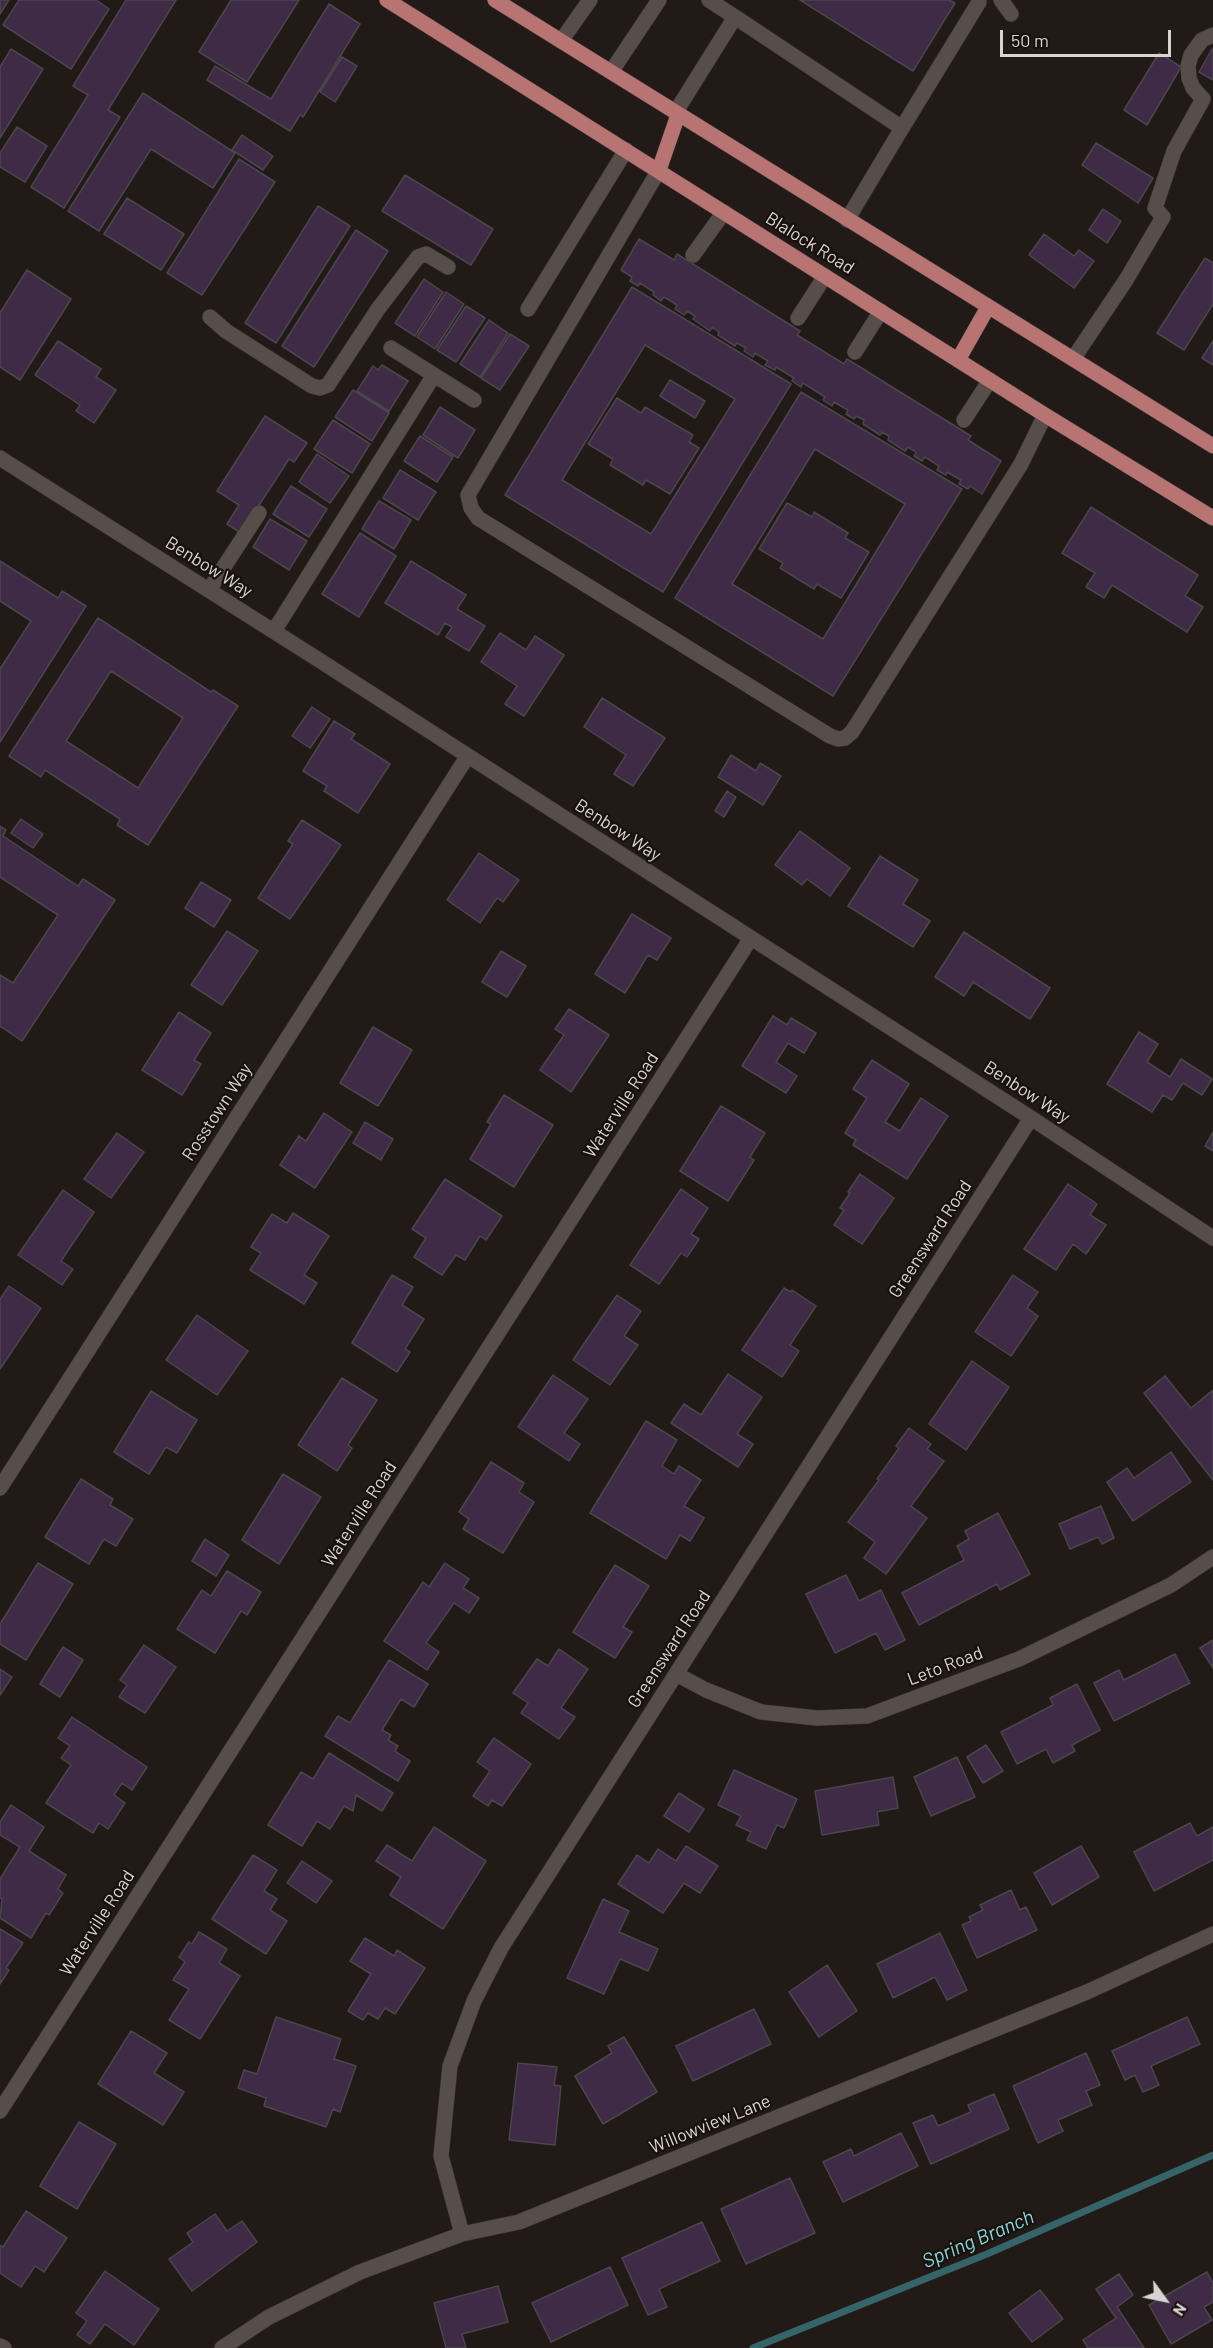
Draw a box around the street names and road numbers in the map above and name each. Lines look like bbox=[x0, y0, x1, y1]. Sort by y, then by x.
street label: Blalock Road bbox=[762, 207, 858, 279]
street label: Benbow Way bbox=[161, 532, 257, 602]
street label: Benbow Way bbox=[571, 794, 665, 866]
street label: Waterville Road bbox=[579, 1048, 663, 1162]
street label: Benbow Way bbox=[980, 1056, 1074, 1128]
street label: Rosstown Way bbox=[177, 1059, 257, 1165]
street label: Greensward Road bbox=[884, 1176, 976, 1302]
street label: Waterville Road bbox=[317, 1457, 401, 1571]
street label: Greensward Road bbox=[623, 1586, 715, 1712]
street label: Leto Road bbox=[904, 1642, 986, 1690]
street label: Waterville Road bbox=[55, 1866, 139, 1980]
street label: Willowview Lane bbox=[646, 2090, 774, 2158]

